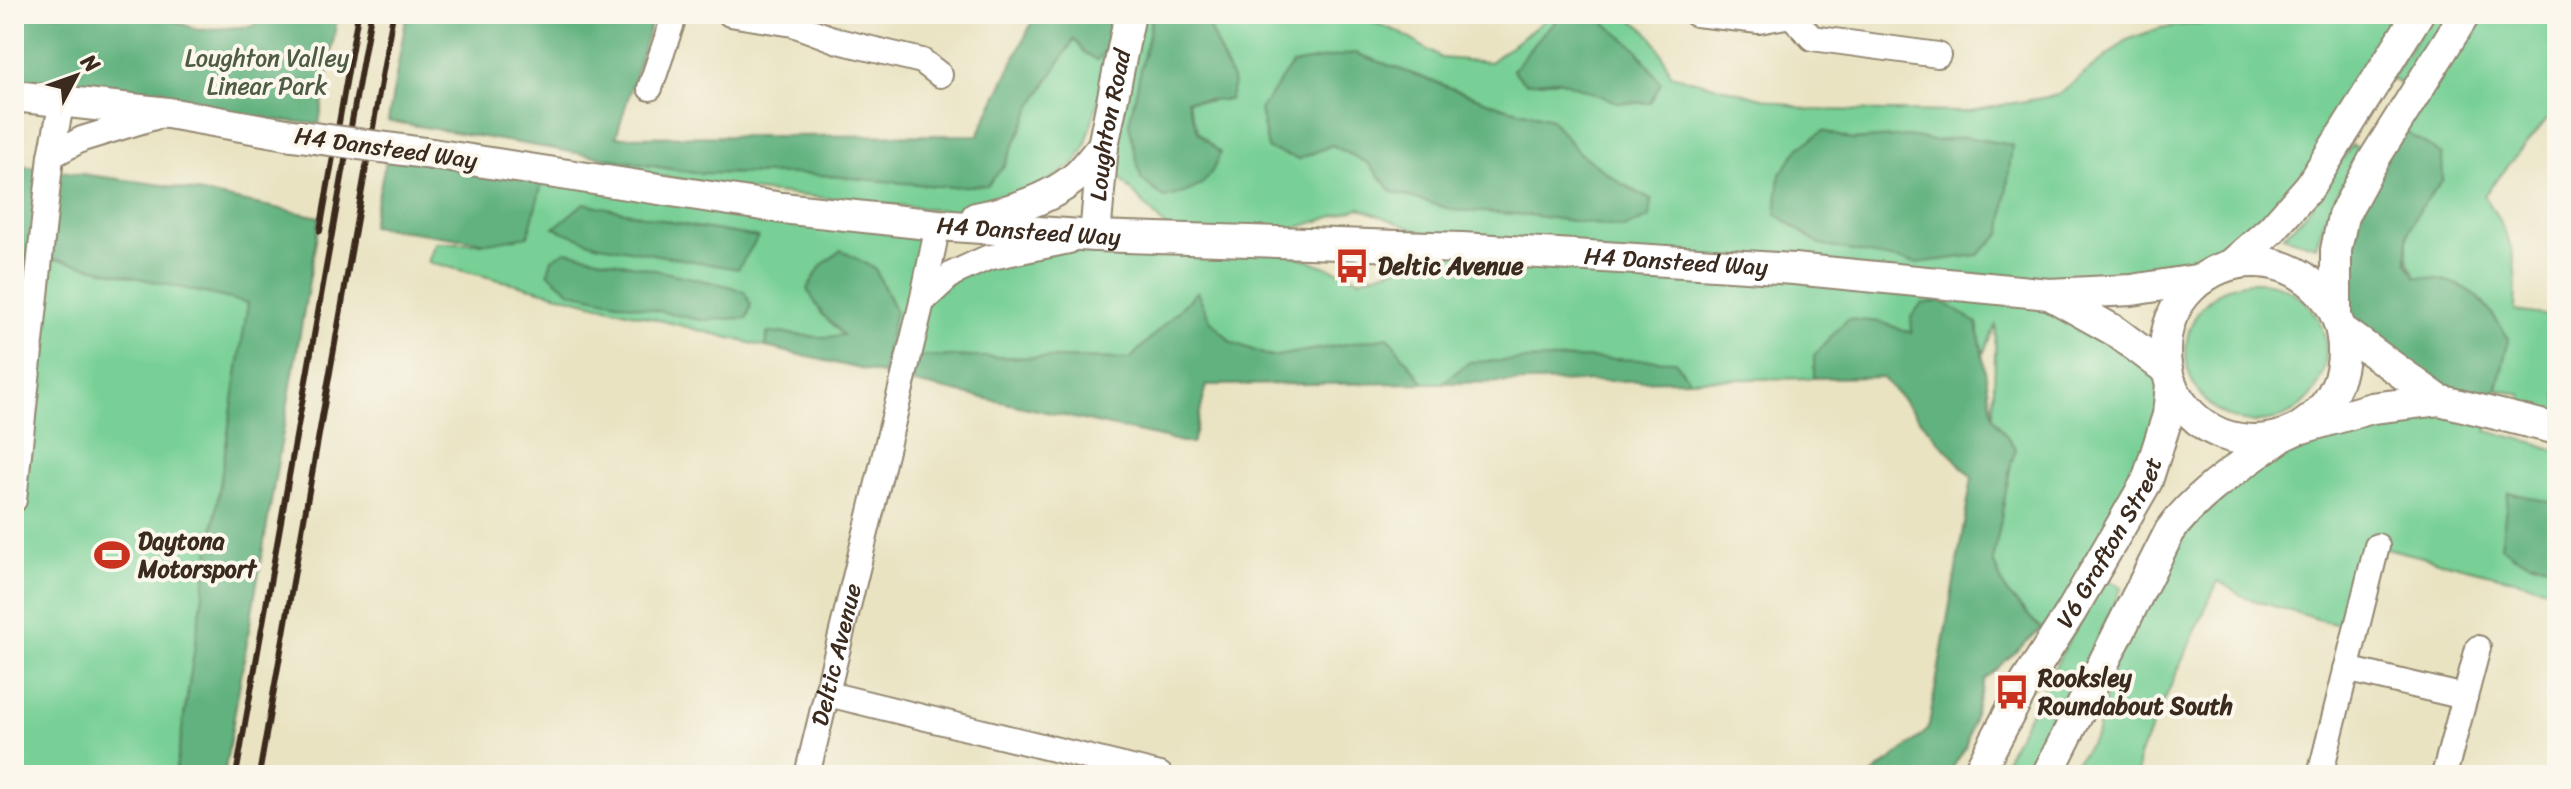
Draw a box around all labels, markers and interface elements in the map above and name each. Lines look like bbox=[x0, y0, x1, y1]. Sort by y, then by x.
north arrow bbox=[36, 36, 116, 116]
park label: Loughton Valley Linear Park bbox=[185, 37, 350, 107]
text: N bbox=[70, 44, 111, 82]
street label: Loughton Road bbox=[1077, 44, 1144, 203]
street label: H4 Dansteed Way bbox=[292, 114, 481, 182]
street label: H4 Dansteed Way bbox=[935, 204, 1122, 258]
street label: H4 Dansteed Way bbox=[1583, 235, 1770, 288]
place label: Deltic Avenue bbox=[1378, 245, 1524, 287]
bus stop icon: Deltic Avenue bbox=[1333, 247, 1371, 285]
street label: V6 Grafton Street bbox=[2045, 452, 2174, 637]
place label: Daytona Motorsport bbox=[137, 520, 258, 590]
sports icon: Daytona Motorsport bbox=[93, 536, 131, 574]
street label: Deltic Avenue bbox=[799, 579, 874, 730]
place label: Rooksley Roundabout South bbox=[2037, 657, 2233, 727]
bus stop icon: Rooksley Roundabout South bbox=[1993, 673, 2031, 711]

